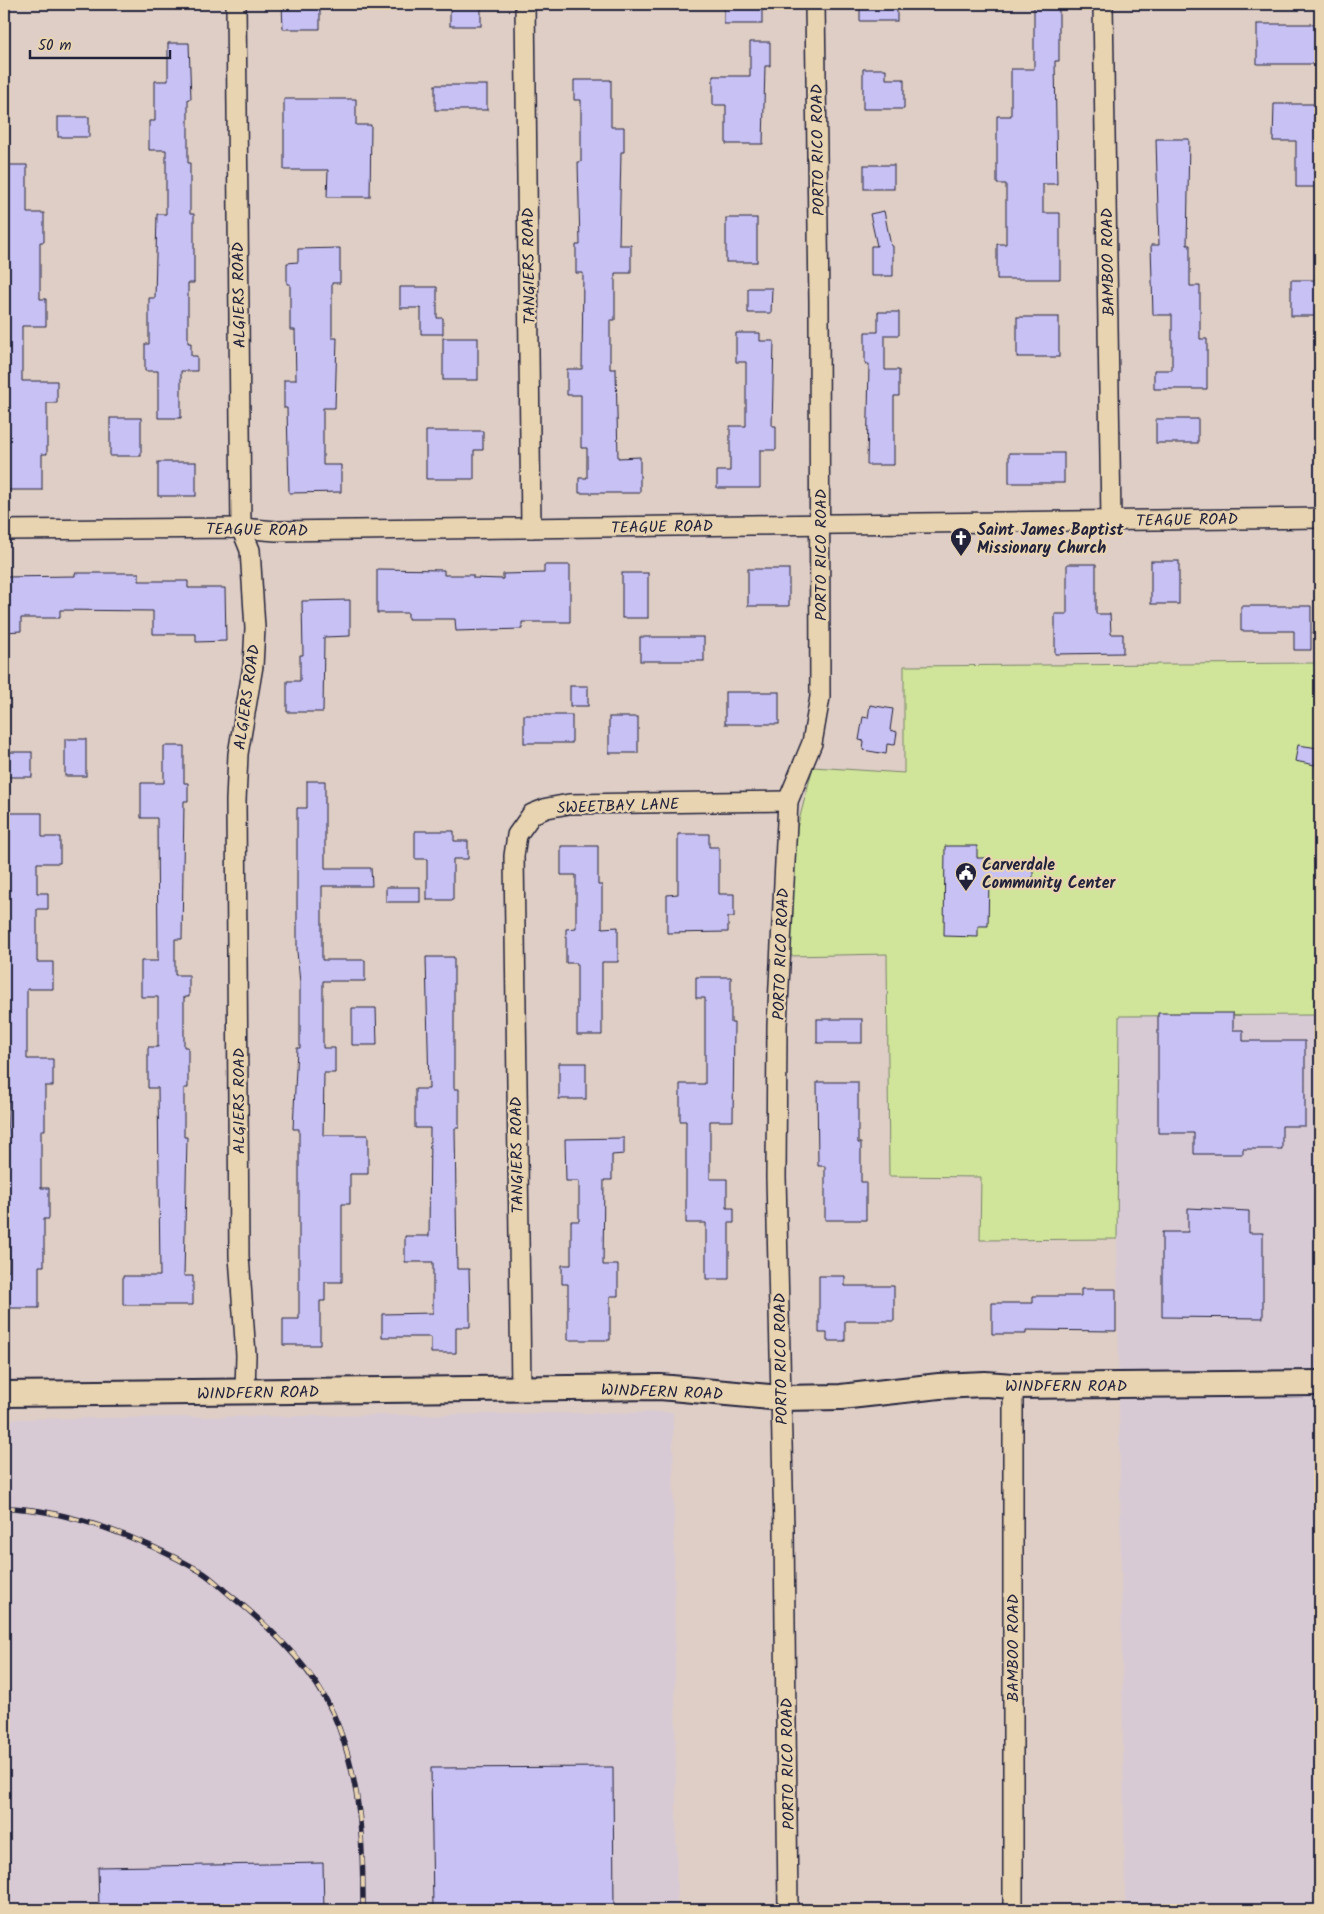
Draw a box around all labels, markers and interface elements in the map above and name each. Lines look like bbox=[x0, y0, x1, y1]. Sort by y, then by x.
scale bar bbox=[30, 28, 170, 60]
text: 50 m bbox=[38, 34, 72, 58]
street label: PORTO RICO ROAD bbox=[805, 84, 832, 216]
street label: TANGIERS ROAD bbox=[516, 207, 543, 325]
street label: BAMBOO ROAD bbox=[1095, 208, 1122, 316]
street label: ALGIERS ROAD bbox=[226, 242, 253, 348]
street label: PORTO RICO ROAD bbox=[809, 489, 834, 621]
street label: TEAGUE ROAD bbox=[1136, 507, 1238, 534]
street label: TEAGUE ROAD bbox=[611, 514, 713, 541]
street label: TEAGUE ROAD bbox=[206, 517, 308, 544]
place label: Saint James Baptist Missionary Church bbox=[977, 518, 1124, 561]
church icon: Saint James Baptist Missionary Church bbox=[949, 526, 973, 557]
street label: ALGIERS ROAD bbox=[228, 643, 267, 751]
street label: SWEETBAY LANE bbox=[556, 792, 680, 821]
place label: Carverdale Community Center bbox=[982, 853, 1116, 896]
public building icon: Carverdale Community Center bbox=[954, 861, 978, 892]
street label: PORTO RICO ROAD bbox=[767, 888, 796, 1020]
street label: ALGIERS ROAD bbox=[227, 1048, 252, 1154]
street label: TANGIERS ROAD bbox=[504, 1096, 531, 1214]
street label: PORTO RICO ROAD bbox=[768, 1293, 795, 1425]
street label: WINDFERN ROAD bbox=[1005, 1374, 1127, 1399]
street label: WINDFERN ROAD bbox=[600, 1378, 723, 1407]
street label: WINDFERN ROAD bbox=[197, 1380, 319, 1407]
street label: BAMBOO ROAD bbox=[1001, 1594, 1026, 1702]
street label: PORTO RICO ROAD bbox=[775, 1698, 802, 1830]

